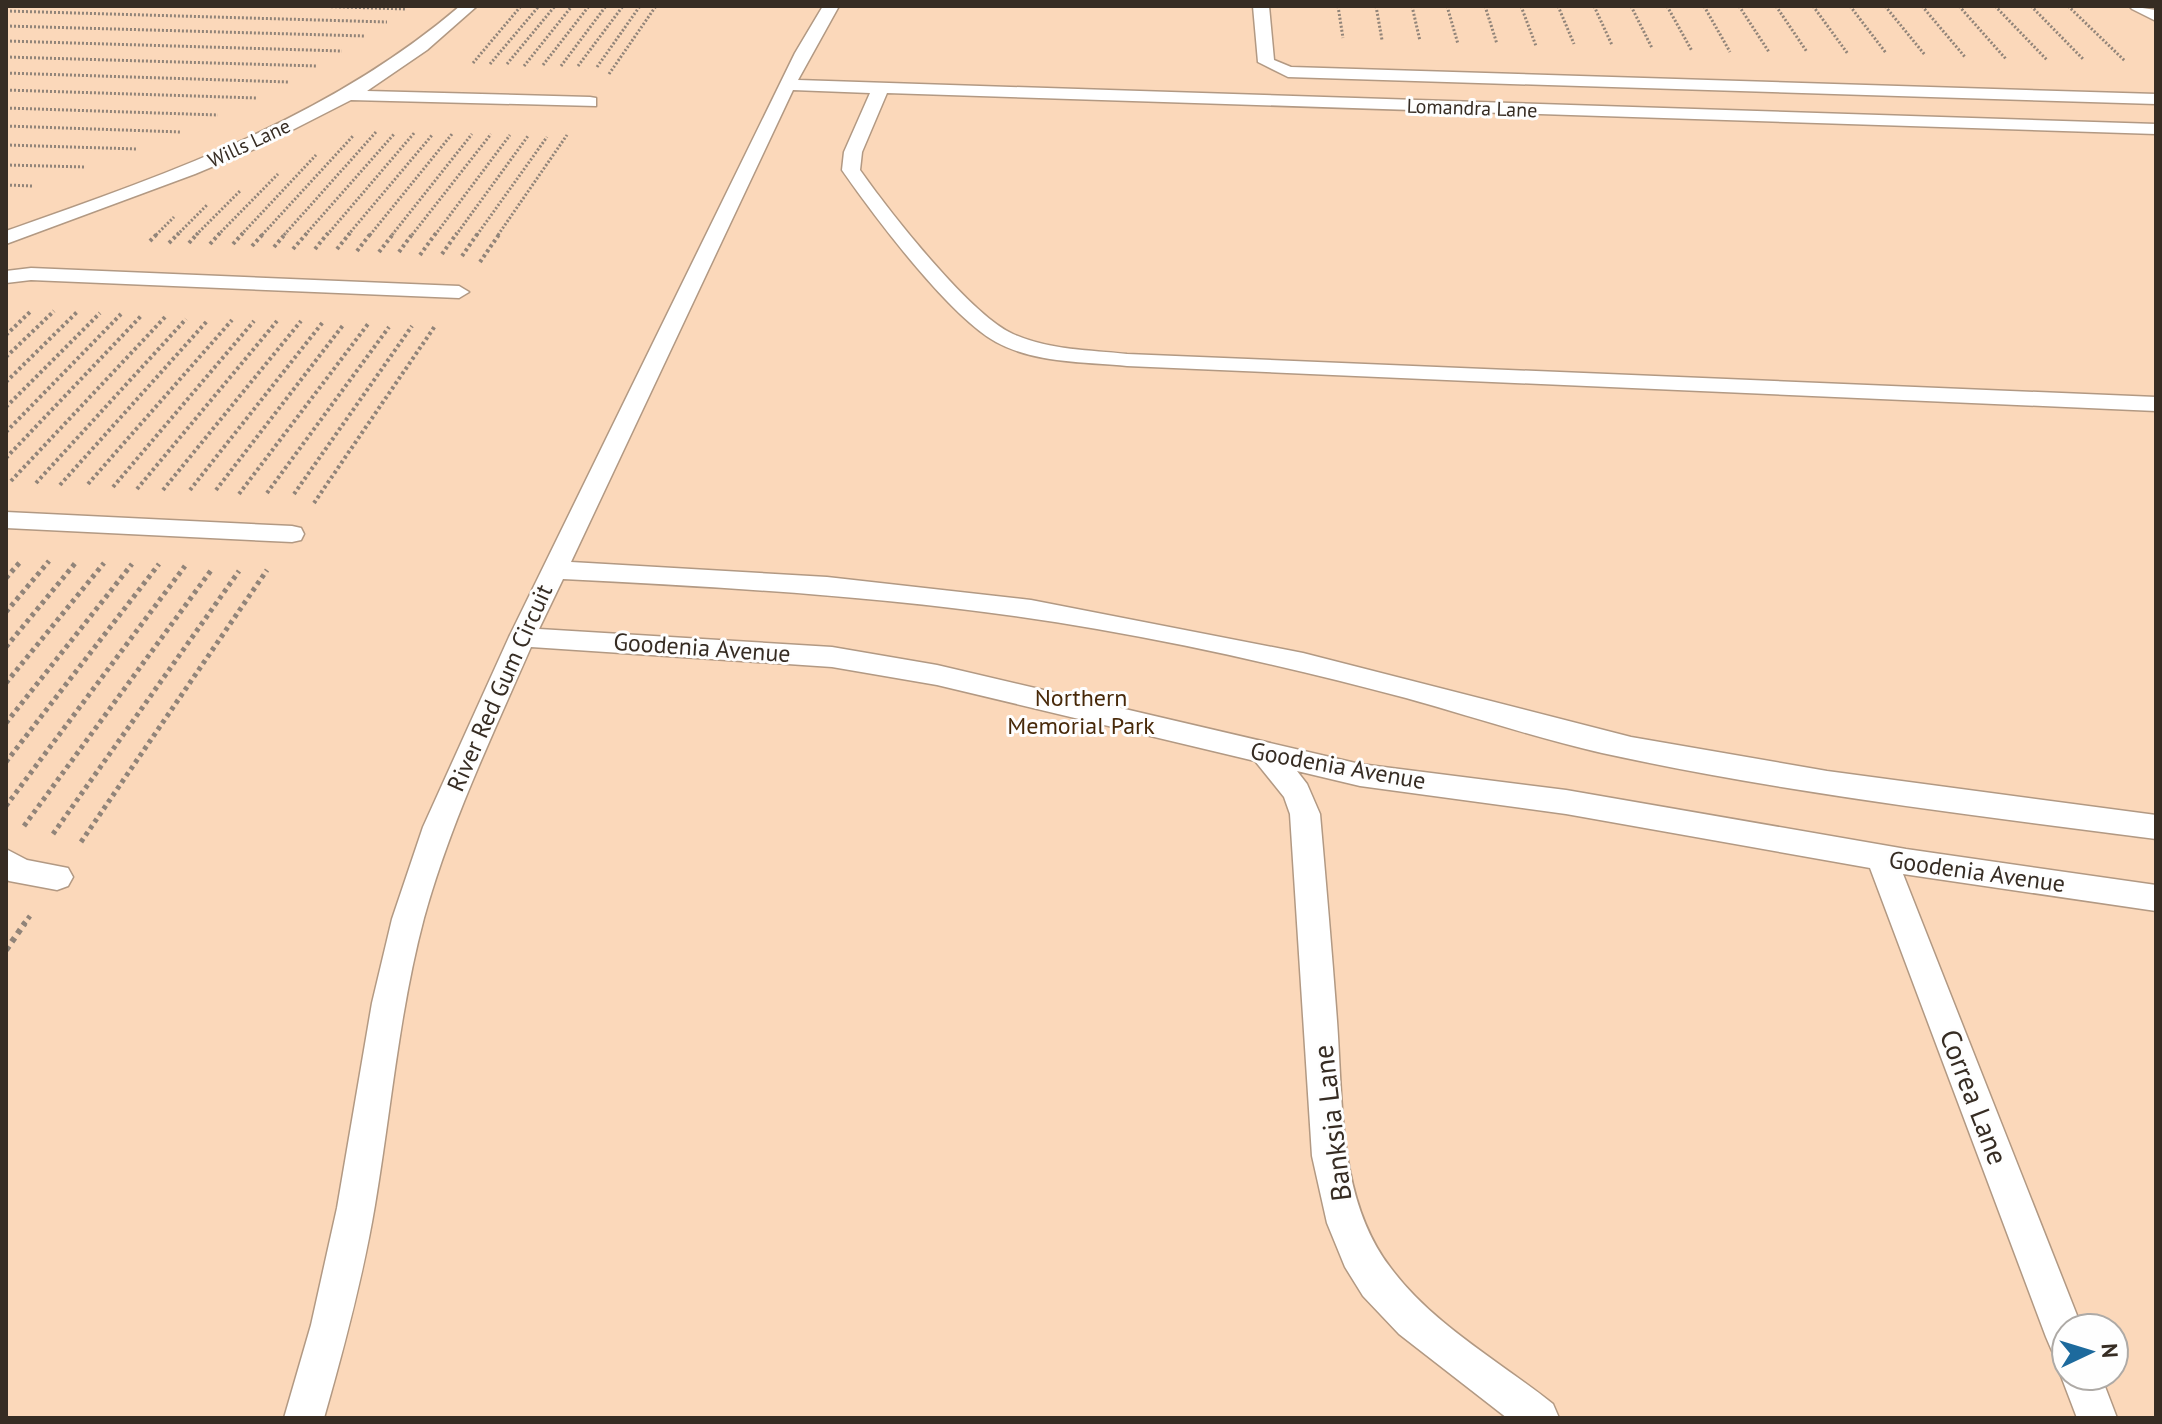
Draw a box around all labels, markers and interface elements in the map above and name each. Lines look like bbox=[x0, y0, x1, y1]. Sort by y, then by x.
street label: Lomandra Lane bbox=[1406, 93, 1538, 123]
street label: Wills Lane bbox=[203, 113, 295, 173]
street label: River Red Gum Circuit bbox=[440, 579, 559, 796]
street label: Goodenia Avenue bbox=[612, 626, 792, 669]
park label: Northern Memorial Park bbox=[1007, 682, 1155, 741]
street label: Goodenia Avenue bbox=[1248, 735, 1428, 796]
street label: Goodenia Avenue bbox=[1887, 844, 2067, 899]
street label: Correa Lane bbox=[1932, 1024, 2017, 1170]
street label: Banksia Lane bbox=[1304, 1043, 1359, 1203]
north arrow bbox=[2050, 1312, 2130, 1392]
text: N bbox=[2095, 1342, 2124, 1359]

